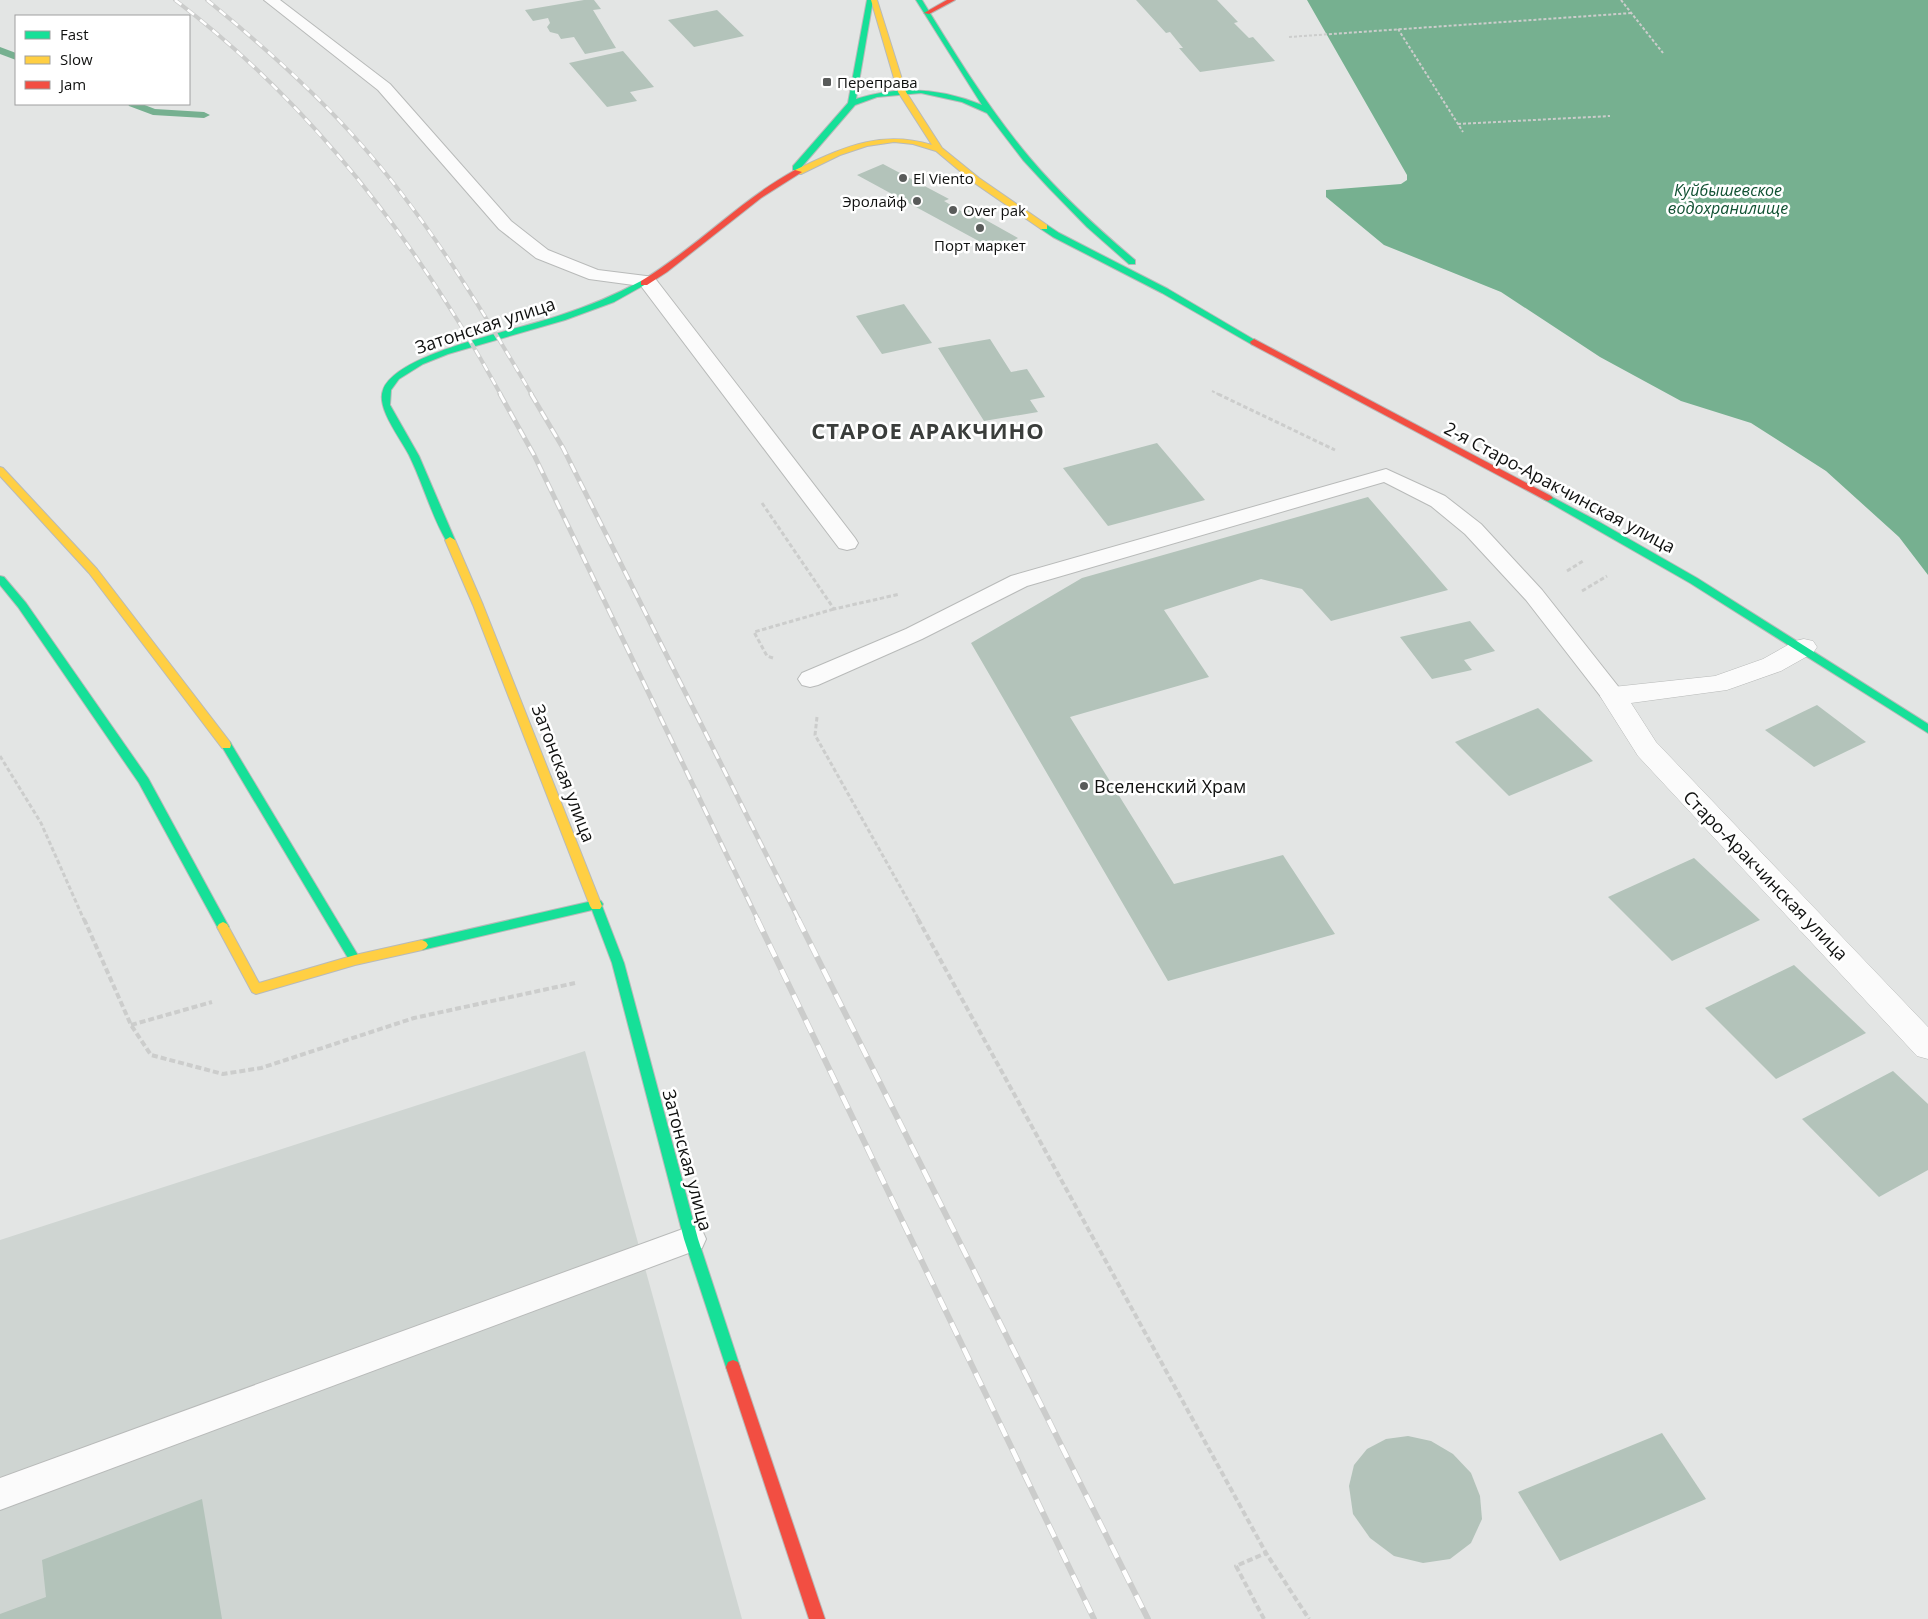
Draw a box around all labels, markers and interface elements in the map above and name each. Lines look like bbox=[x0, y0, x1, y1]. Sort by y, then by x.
legend bbox=[15, 15, 190, 105]
text: Fast bbox=[60, 24, 89, 44]
text: Slow bbox=[60, 49, 93, 69]
place label: Переправа bbox=[837, 72, 918, 92]
text: Jam bbox=[58, 74, 86, 94]
marker: Переправа bbox=[821, 76, 833, 88]
place label: El Viento bbox=[913, 168, 974, 188]
marker: El Viento bbox=[897, 172, 909, 184]
water label: Куйбышевское водохранилище bbox=[1668, 179, 1788, 219]
place label: Эролайф bbox=[842, 191, 907, 211]
marker: Эролайф bbox=[911, 195, 923, 207]
place label: Over pak bbox=[963, 200, 1026, 220]
marker: Over pak bbox=[947, 204, 959, 216]
marker: Порт маркет bbox=[974, 222, 986, 234]
place label: Порт маркет bbox=[934, 235, 1026, 255]
street label: Затонская улица bbox=[412, 291, 558, 359]
district label: СТАРОЕ АРАКЧИНО bbox=[811, 415, 1045, 445]
street label: 2-я Старо-Аракчинская улица bbox=[1440, 416, 1680, 558]
street label: Затонская улица bbox=[527, 701, 601, 845]
place label: Вселенский Храм bbox=[1094, 774, 1246, 798]
marker: Вселенский Храм bbox=[1078, 780, 1090, 792]
street label: Старо-Аракчинская улица bbox=[1678, 785, 1854, 965]
street label: Затонская улица bbox=[658, 1086, 718, 1234]

